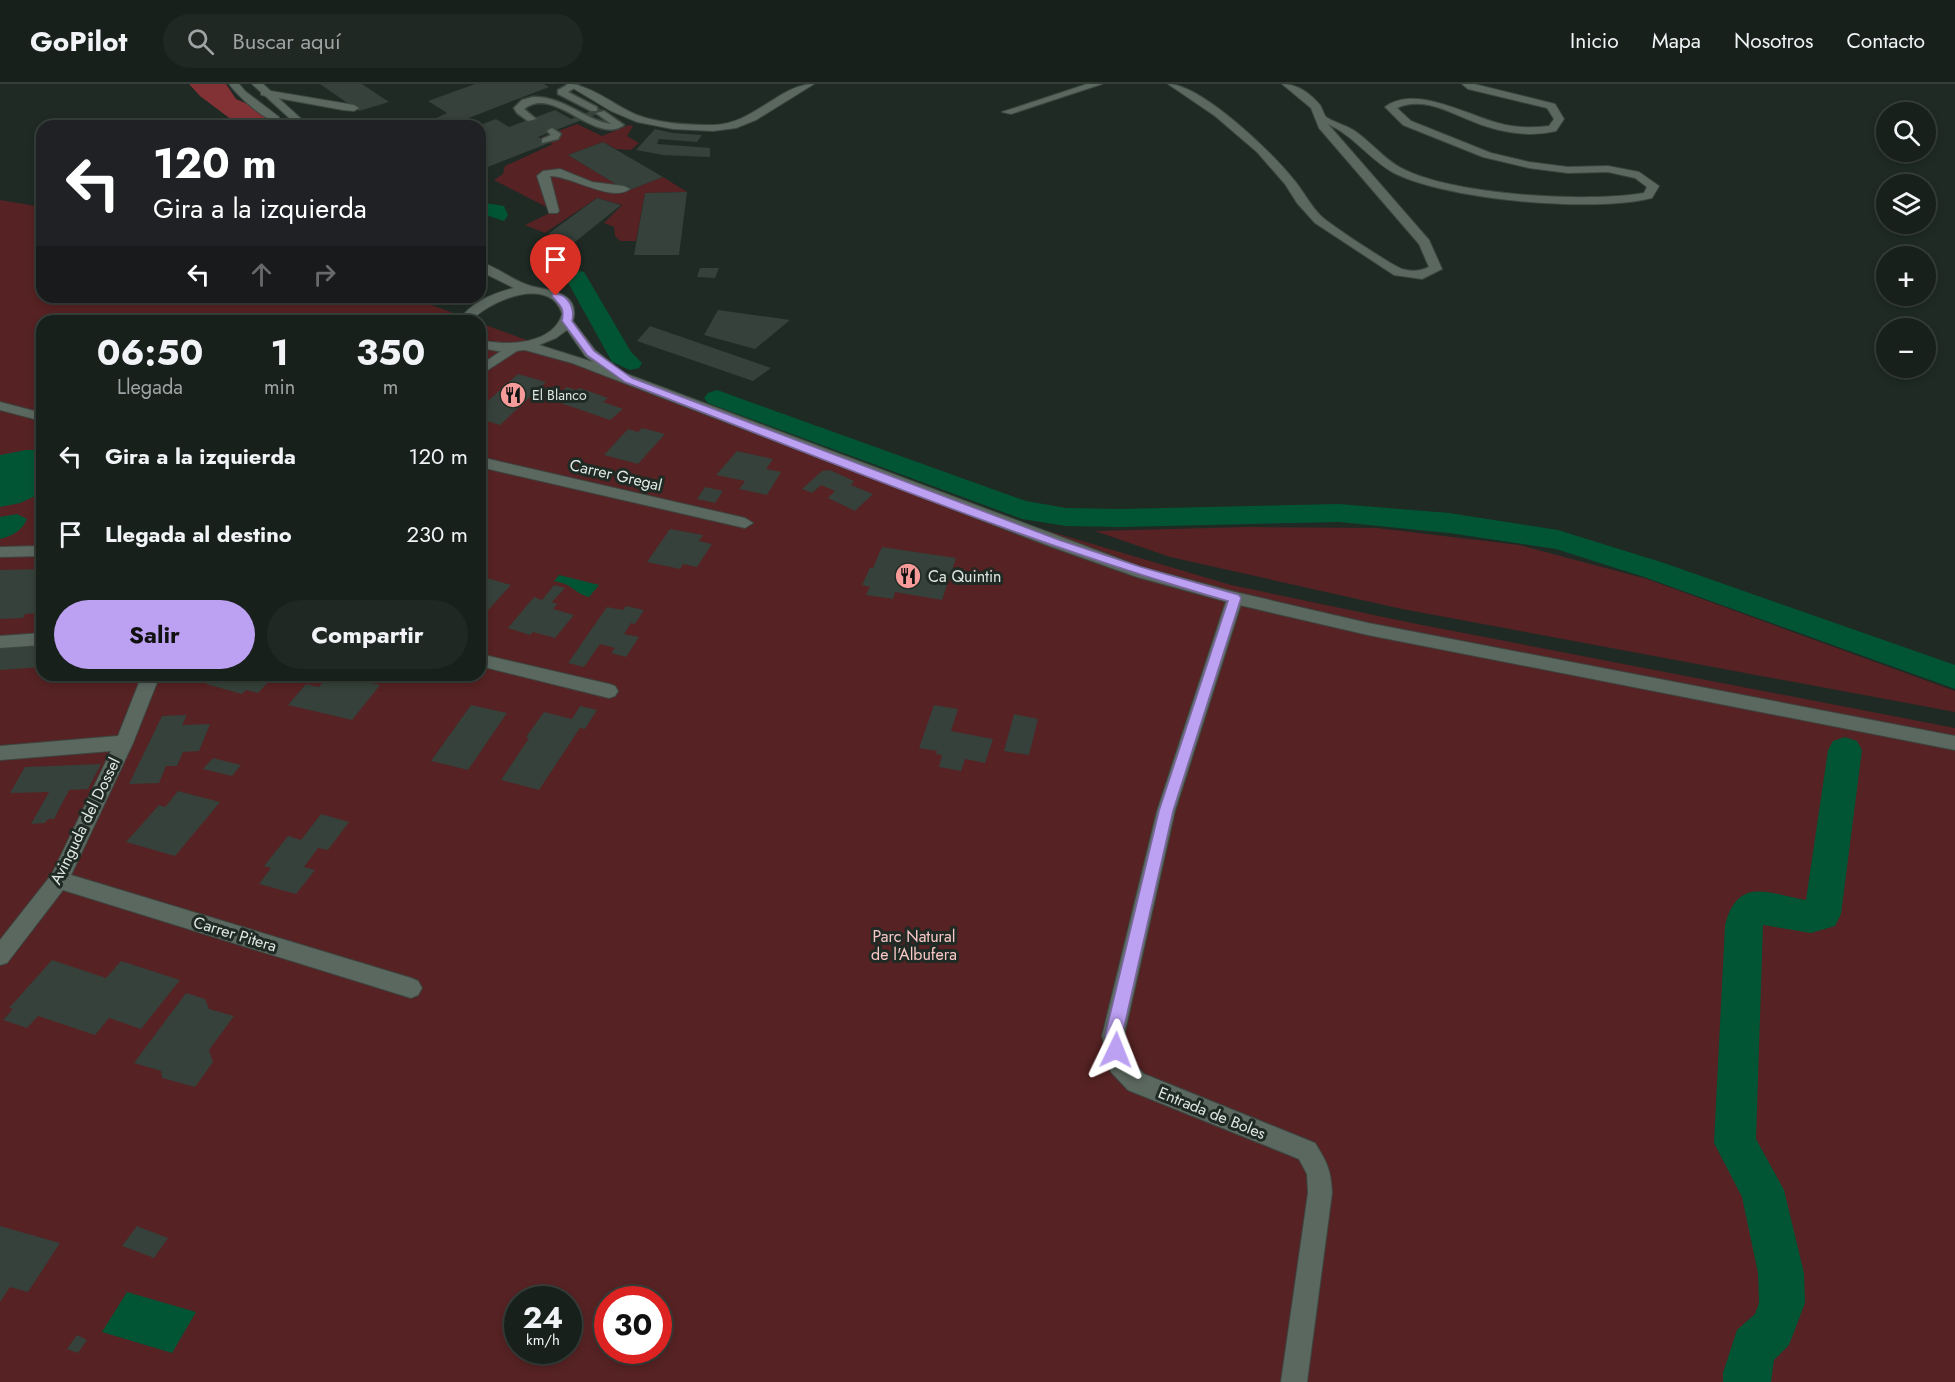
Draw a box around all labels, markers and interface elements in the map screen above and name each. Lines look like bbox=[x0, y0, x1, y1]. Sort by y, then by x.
search box bbox=[163, 14, 583, 68]
text: GoPilot bbox=[30, 21, 127, 62]
icon: search bbox=[184, 25, 217, 58]
text: Buscar aquí bbox=[232, 25, 341, 57]
text: Inicio bbox=[1570, 26, 1619, 56]
text: Mapa bbox=[1652, 26, 1701, 56]
text: Nosotros bbox=[1734, 26, 1813, 56]
text: Contacto bbox=[1846, 26, 1925, 56]
map controls bbox=[1876, 102, 1936, 378]
button: search bbox=[1876, 102, 1936, 162]
text: 120 m bbox=[153, 133, 277, 194]
icon: left bbox=[54, 144, 132, 222]
button: layers bbox=[1876, 174, 1936, 234]
text: Gira a la izquierda bbox=[153, 189, 367, 228]
pin bbox=[530, 234, 581, 296]
icon: arrive bbox=[539, 243, 572, 276]
button: + bbox=[1876, 246, 1936, 306]
icon: left bbox=[182, 258, 215, 291]
icon: ahead bbox=[245, 258, 278, 291]
icon: right bbox=[308, 258, 341, 291]
button: − bbox=[1876, 318, 1936, 378]
text: 06:50 bbox=[97, 326, 203, 378]
text: 1 bbox=[270, 326, 289, 378]
text: 350 bbox=[356, 326, 425, 378]
text: Llegada bbox=[117, 373, 183, 402]
text: min bbox=[264, 373, 295, 402]
text: m bbox=[383, 373, 398, 402]
restaurant icon: El Blanco bbox=[498, 380, 528, 410]
place label: El Blanco bbox=[532, 385, 587, 405]
icon: left bbox=[54, 440, 87, 473]
text: Gira a la izquierda bbox=[105, 440, 296, 472]
text: 120 m bbox=[409, 440, 468, 472]
street label: Carrer Gregal bbox=[567, 453, 665, 497]
icon: arrive bbox=[54, 518, 87, 551]
text: Llegada al destino bbox=[105, 518, 292, 550]
text: 230 m bbox=[407, 518, 468, 550]
restaurant icon: Ca Quintin bbox=[893, 561, 923, 591]
place label: Ca Quintin bbox=[928, 565, 1001, 588]
button: Salir bbox=[54, 600, 255, 669]
button: Compartir bbox=[267, 600, 468, 669]
street label: Avinguda del Dossel bbox=[44, 754, 126, 888]
street label: Carrer Pitera bbox=[190, 910, 280, 958]
park label: Parc Natural de l'Albufera bbox=[871, 925, 957, 966]
position arrow bbox=[1084, 1018, 1148, 1082]
street label: Entrada de Boles bbox=[1155, 1081, 1269, 1145]
speed limit sign: 30 bbox=[594, 1286, 672, 1364]
text: 24 bbox=[523, 1296, 563, 1339]
text: km/h bbox=[526, 1329, 560, 1351]

